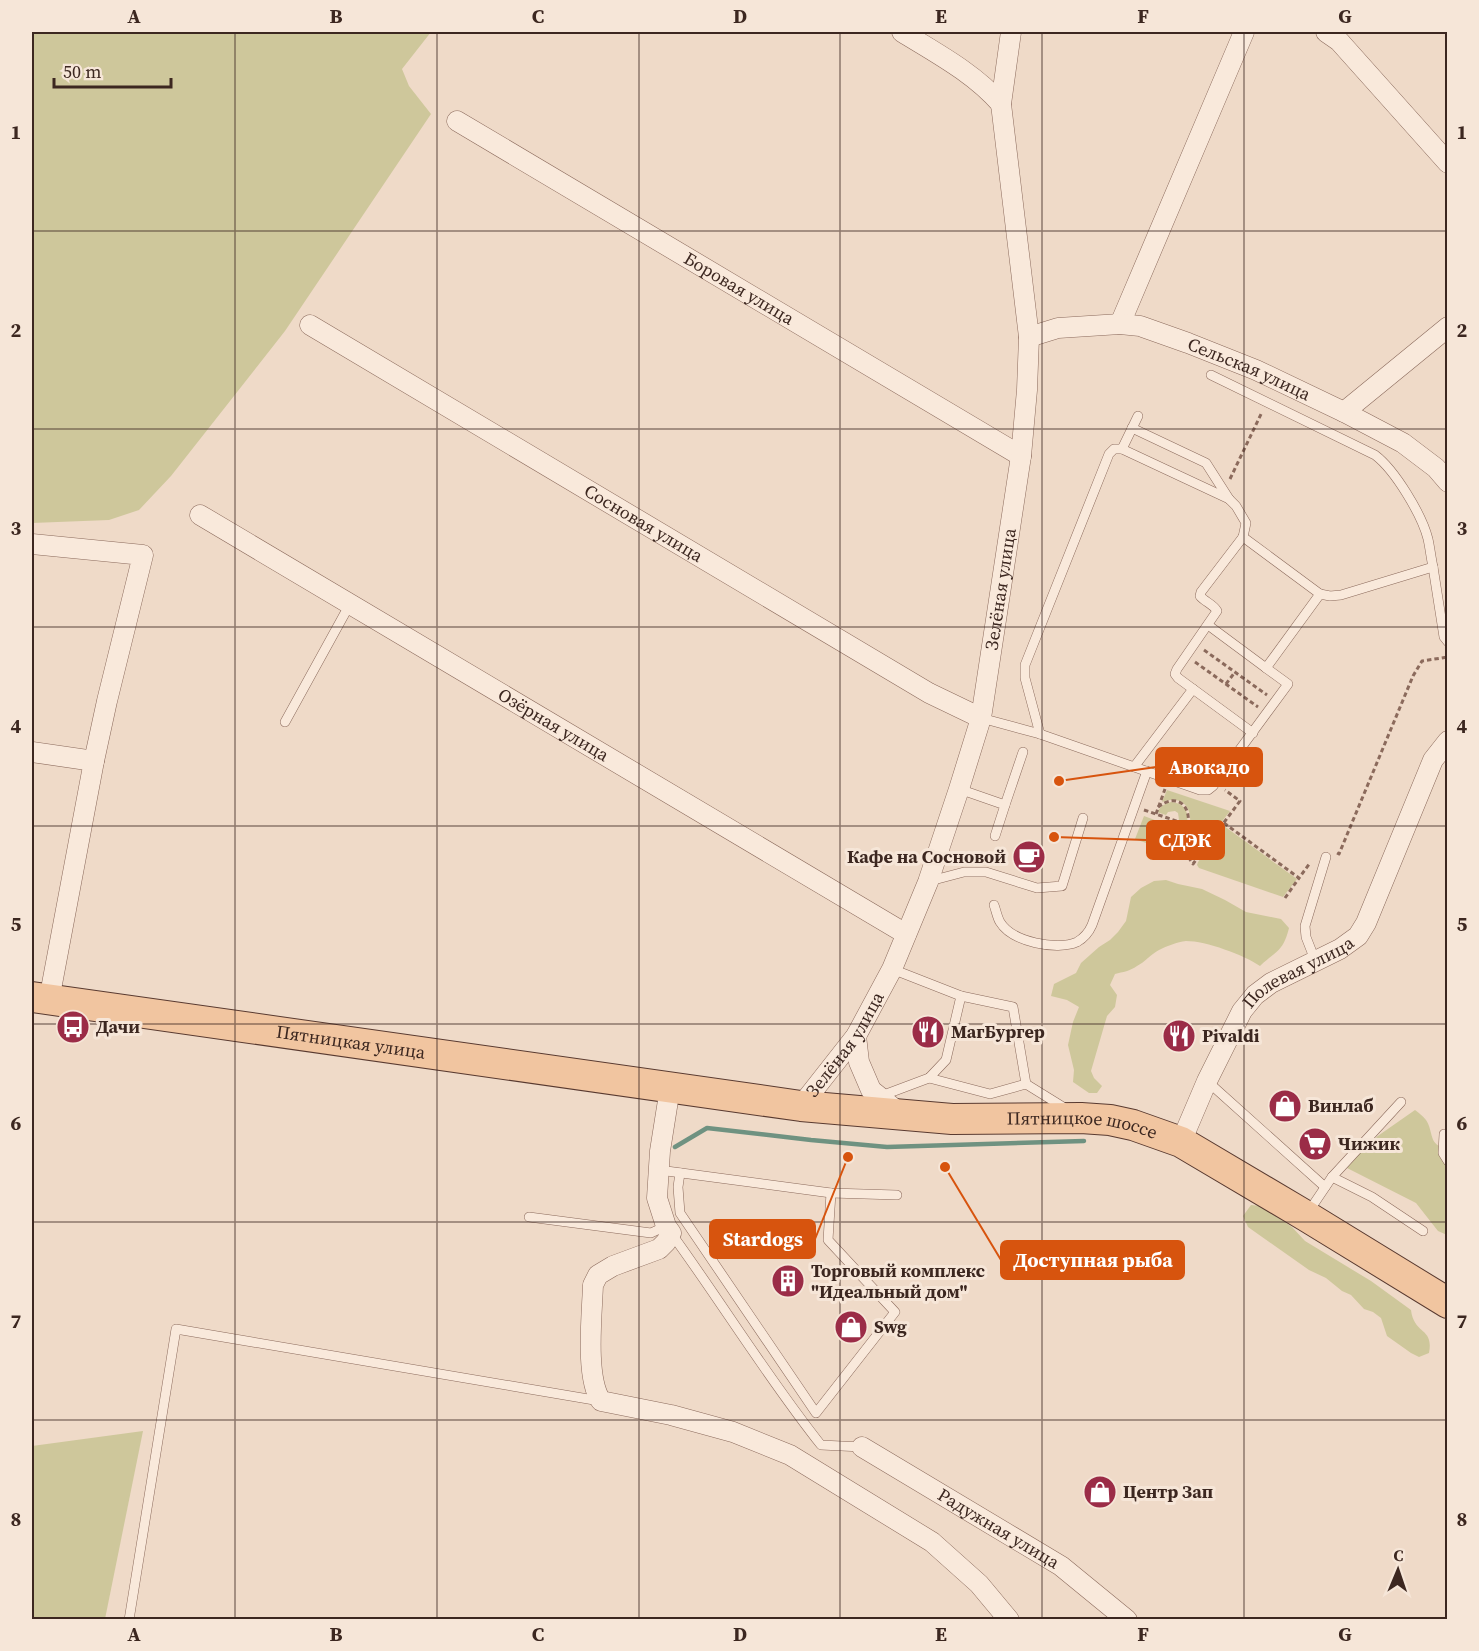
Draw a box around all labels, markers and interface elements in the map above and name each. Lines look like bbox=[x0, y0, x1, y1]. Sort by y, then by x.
text: A bbox=[127, 2, 141, 30]
text: B bbox=[329, 2, 343, 30]
text: C bbox=[532, 2, 544, 30]
text: D bbox=[733, 2, 747, 30]
text: E bbox=[935, 2, 947, 30]
text: F bbox=[1137, 2, 1149, 30]
text: G bbox=[1338, 2, 1352, 30]
scale bar bbox=[54, 51, 171, 89]
text: 50 m bbox=[63, 59, 101, 84]
text: 1 bbox=[11, 118, 21, 146]
text: 1 bbox=[1457, 118, 1467, 146]
street label: Боровая улица bbox=[679, 246, 800, 331]
text: 2 bbox=[11, 316, 22, 344]
text: 2 bbox=[1457, 316, 1468, 344]
street label: Сельская улица bbox=[1184, 331, 1316, 407]
street label: Сосновая улица bbox=[580, 478, 709, 568]
text: 3 bbox=[11, 514, 22, 542]
text: 3 bbox=[1457, 514, 1468, 542]
street label: Зелёная улица bbox=[979, 525, 1022, 652]
street label: Озёрная улица bbox=[493, 682, 615, 767]
text: 4 bbox=[11, 712, 22, 740]
text: 4 bbox=[1457, 712, 1468, 740]
callout: Авокадо bbox=[1156, 748, 1262, 786]
text: Авокадо bbox=[1168, 753, 1250, 781]
callout: СДЭК bbox=[1147, 821, 1224, 859]
text: СДЭК bbox=[1159, 826, 1211, 854]
cafe icon: Кафе на Сосновой bbox=[1011, 839, 1047, 875]
place label: Кафе на Сосновой bbox=[847, 844, 1006, 869]
text: 5 bbox=[11, 910, 22, 938]
text: 5 bbox=[1457, 910, 1468, 938]
street label: Полевая улица bbox=[1236, 929, 1360, 1013]
street label: Зелёная улица bbox=[800, 986, 890, 1102]
bus stop icon: Дачи bbox=[55, 1009, 91, 1045]
place label: Дачи bbox=[96, 1014, 140, 1039]
restaurant icon: МагБургер bbox=[910, 1014, 946, 1050]
restaurant icon: Pivaldi bbox=[1161, 1018, 1197, 1054]
street label: Пятницкая улица bbox=[275, 1019, 428, 1065]
place label: МагБургер bbox=[951, 1019, 1045, 1044]
place label: Pivaldi bbox=[1202, 1023, 1260, 1048]
shop icon: Винлаб bbox=[1267, 1088, 1303, 1124]
place label: Винлаб bbox=[1308, 1093, 1374, 1118]
street label: Пятницкое шоссе bbox=[1007, 1105, 1161, 1145]
text: 6 bbox=[11, 1109, 22, 1137]
text: 6 bbox=[1457, 1109, 1468, 1137]
supermarket icon: Чижик bbox=[1297, 1126, 1333, 1162]
place label: Чижик bbox=[1338, 1131, 1400, 1156]
callout: Stardogs bbox=[710, 1220, 815, 1258]
text: Stardogs bbox=[723, 1225, 803, 1253]
callout: Доступная рыба bbox=[1001, 1241, 1184, 1279]
text: Доступная рыба bbox=[1013, 1246, 1173, 1274]
place label: Торговый комплекс "Идеальный дом" bbox=[811, 1258, 985, 1304]
building icon: Торговый комплекс "Идеальный дом" bbox=[770, 1263, 806, 1299]
text: 7 bbox=[11, 1307, 22, 1335]
text: 7 bbox=[1457, 1307, 1468, 1335]
shop icon: Swg bbox=[833, 1309, 869, 1345]
place label: Swg bbox=[874, 1314, 907, 1339]
shop icon: Центр Зап bbox=[1082, 1474, 1118, 1510]
place label: Центр Зап bbox=[1123, 1479, 1213, 1504]
street label: Радужная улица bbox=[933, 1482, 1065, 1575]
text: 8 bbox=[11, 1505, 21, 1533]
text: 8 bbox=[1457, 1505, 1467, 1533]
north arrow bbox=[1368, 1540, 1428, 1600]
text: С bbox=[1393, 1544, 1404, 1566]
text: A bbox=[127, 1620, 141, 1648]
text: B bbox=[329, 1620, 343, 1648]
text: C bbox=[532, 1620, 544, 1648]
text: D bbox=[733, 1620, 747, 1648]
text: E bbox=[935, 1620, 947, 1648]
text: F bbox=[1137, 1620, 1149, 1648]
text: G bbox=[1338, 1620, 1352, 1648]

